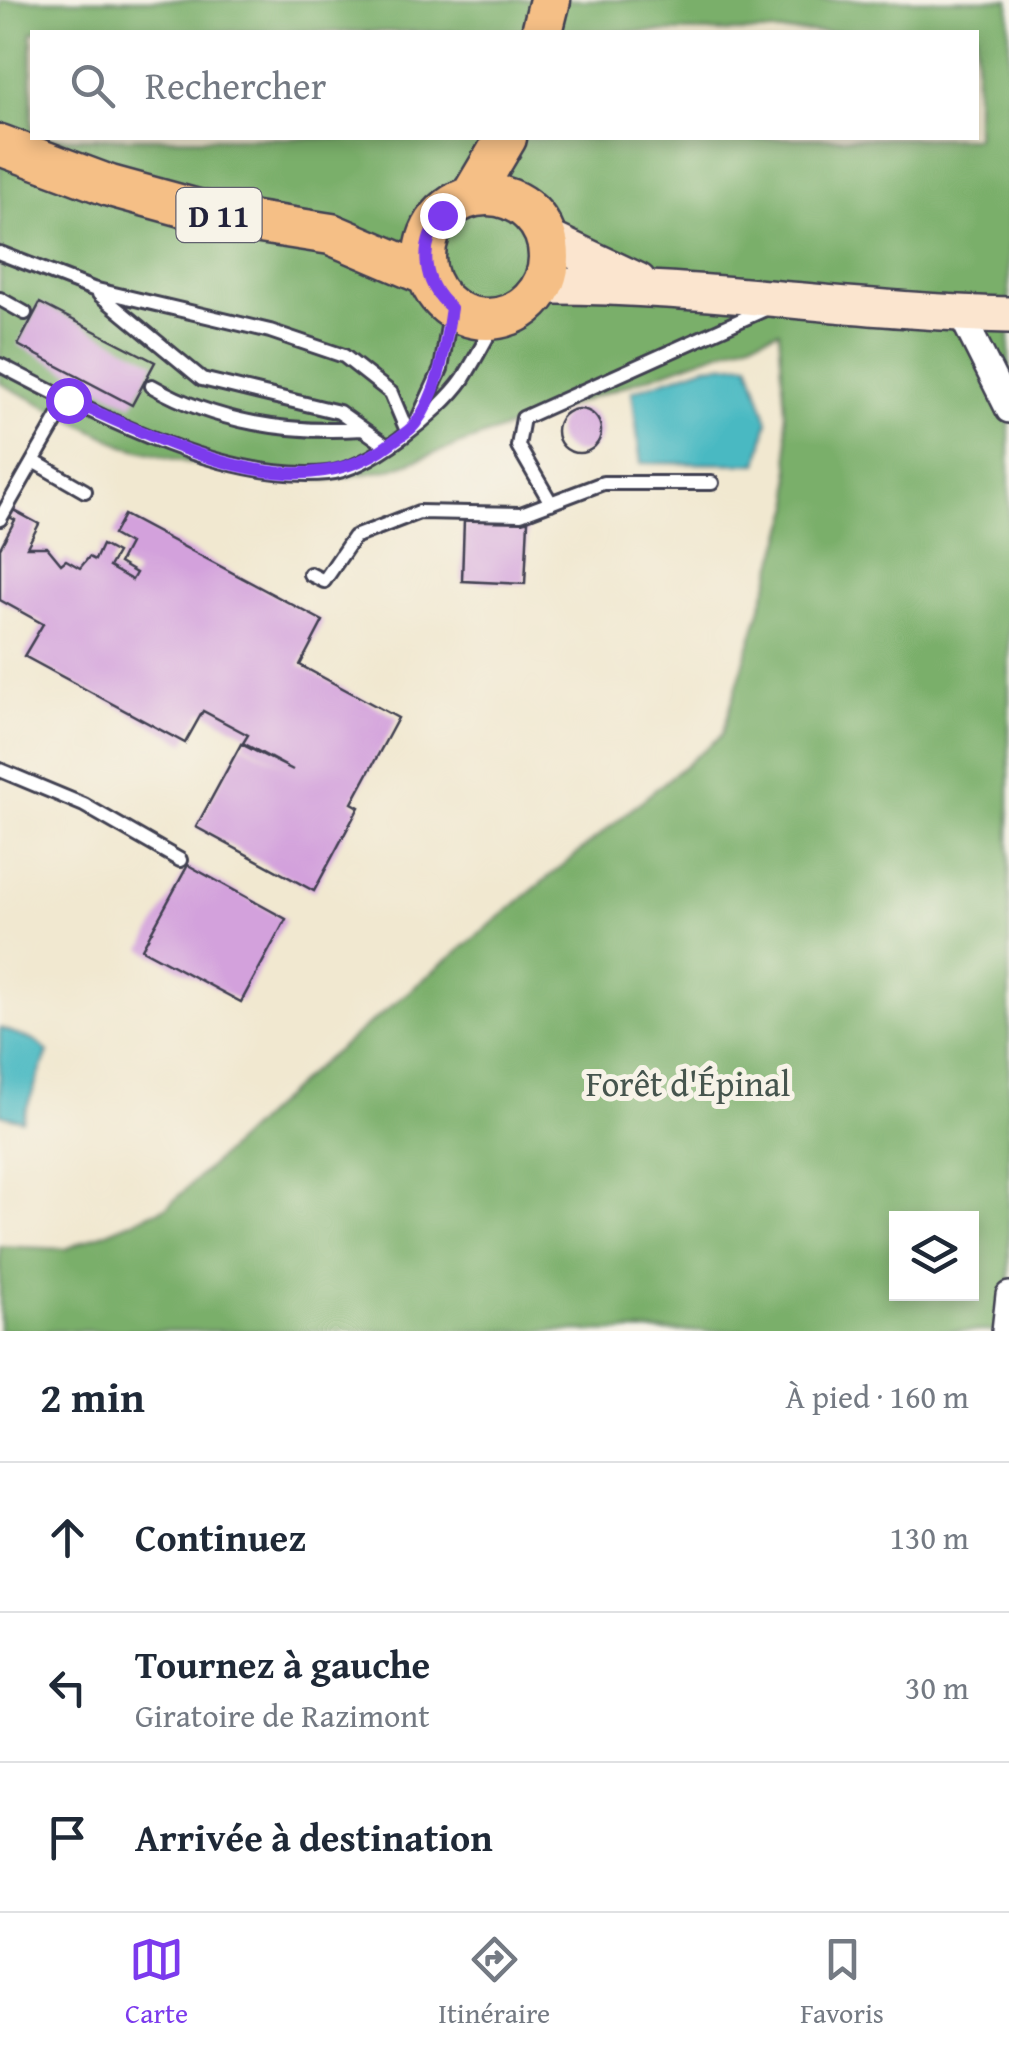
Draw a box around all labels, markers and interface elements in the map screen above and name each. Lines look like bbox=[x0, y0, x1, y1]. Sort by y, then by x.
search box bbox=[30, 30, 979, 140]
text: Rechercher bbox=[145, 57, 326, 113]
icon: search bbox=[65, 58, 120, 113]
road number: D 11 bbox=[176, 188, 262, 242]
route end bbox=[420, 193, 466, 239]
route start bbox=[46, 378, 92, 424]
park label: Forêt d'Épinal bbox=[586, 1058, 790, 1109]
map controls bbox=[889, 1211, 979, 1301]
button: layers bbox=[889, 1211, 979, 1301]
text: 2 min bbox=[40, 1366, 145, 1427]
text: À pied · 160 m bbox=[785, 1373, 969, 1420]
text: Continuez bbox=[135, 1509, 306, 1565]
icon: ahead bbox=[40, 1510, 95, 1565]
text: 130 m bbox=[890, 1514, 969, 1561]
text: Tournez à gauche bbox=[135, 1636, 430, 1692]
icon: left bbox=[40, 1660, 95, 1715]
text: 30 m bbox=[905, 1664, 969, 1711]
text: Giratoire de Razimont bbox=[135, 1692, 430, 1739]
text: Arrivée à destination bbox=[135, 1809, 493, 1865]
icon: arrive bbox=[40, 1810, 95, 1865]
tab: Carte bbox=[125, 1932, 188, 2033]
tab: Itinéraire bbox=[438, 1932, 550, 2033]
tab: Favoris bbox=[800, 1932, 884, 2033]

